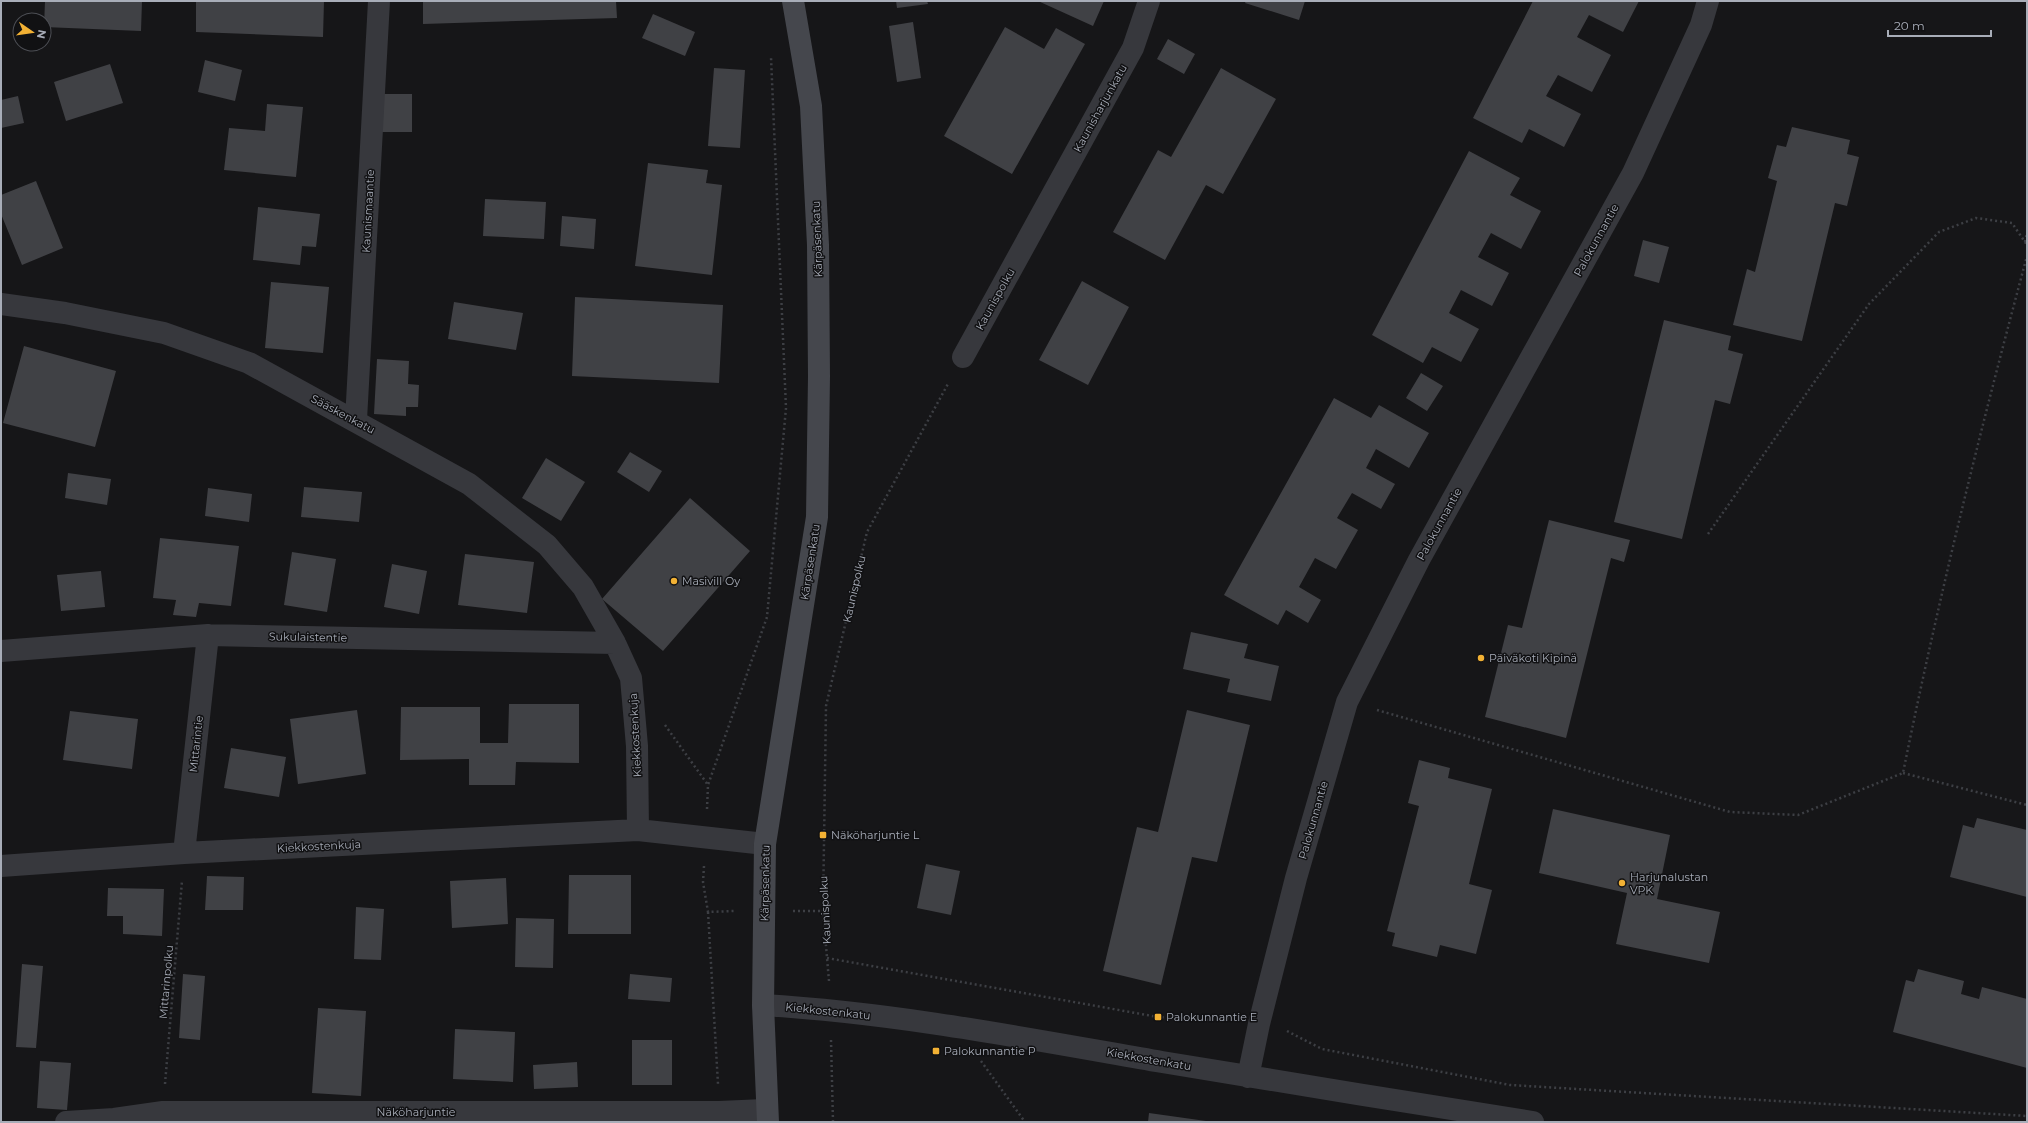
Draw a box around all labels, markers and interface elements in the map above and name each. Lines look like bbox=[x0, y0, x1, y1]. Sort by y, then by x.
north arrow bbox=[12, 12, 52, 52]
scale bar bbox=[1888, 12, 1991, 38]
text: 20 m bbox=[1894, 18, 1925, 33]
text: N bbox=[34, 28, 50, 40]
street label: Kaunisharjunkatu bbox=[1070, 62, 1130, 154]
street label: Kaunismaantie bbox=[359, 169, 377, 253]
street label: Kärpäsenkatu bbox=[809, 200, 825, 278]
street label: Palokunnantie bbox=[1570, 201, 1622, 279]
street label: Kaunispolku bbox=[972, 266, 1018, 332]
street label: Sääskenkatu bbox=[309, 391, 377, 437]
street label: Palokunnantie bbox=[1413, 485, 1465, 563]
street label: Kärpäsenkatu bbox=[797, 523, 823, 601]
street label: Kaunispolku bbox=[839, 554, 869, 624]
place label: Masivill Oy bbox=[682, 574, 740, 588]
marker: Masivill Oy bbox=[669, 576, 679, 586]
street label: Sukulaistentie bbox=[269, 629, 348, 645]
place label: Päiväkoti Kipinä bbox=[1489, 651, 1577, 665]
marker: Päiväkoti Kipinä bbox=[1476, 653, 1486, 663]
street label: Kiekkostenkuja bbox=[626, 693, 644, 777]
street label: Mittarintie bbox=[186, 714, 206, 773]
street label: Palokunnantie bbox=[1295, 779, 1331, 861]
place label: Näköharjuntie L bbox=[831, 828, 920, 842]
marker: Näköharjuntie L bbox=[818, 830, 828, 840]
street label: Kiekkostenkuja bbox=[277, 837, 361, 855]
street label: Kärpäsenkatu bbox=[757, 845, 773, 921]
place label: Harjunalustan VPK bbox=[1630, 870, 1708, 897]
street label: Kaunispolku bbox=[816, 875, 834, 945]
marker: Harjunalustan VPK bbox=[1617, 878, 1627, 888]
street label: Mittarinpolku bbox=[156, 944, 176, 1020]
street label: Kiekkostenkatu bbox=[785, 1000, 871, 1022]
place label: Palokunnantie E bbox=[1166, 1010, 1257, 1024]
marker: Palokunnantie E bbox=[1153, 1012, 1163, 1022]
place label: Palokunnantie P bbox=[944, 1044, 1036, 1058]
street label: Kiekkostenkatu bbox=[1106, 1045, 1192, 1073]
marker: Palokunnantie P bbox=[931, 1046, 941, 1056]
street label: Näköharjuntie bbox=[377, 1105, 456, 1119]

